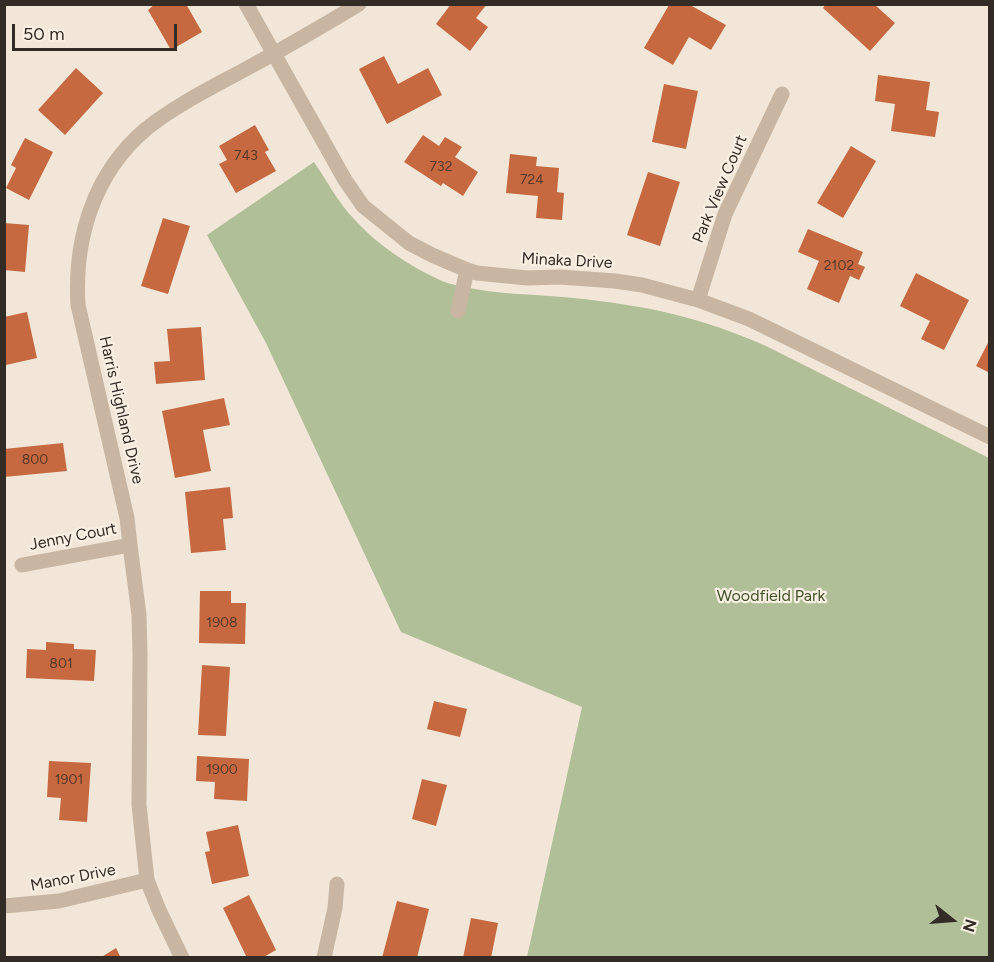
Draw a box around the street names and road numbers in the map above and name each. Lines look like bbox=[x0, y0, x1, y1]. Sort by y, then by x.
street label: Park View Court bbox=[689, 132, 751, 246]
street label: Minaka Drive bbox=[521, 249, 613, 273]
street label: Harris Highland Drive bbox=[95, 334, 147, 486]
street label: Jenny Court bbox=[28, 519, 118, 555]
street label: Manor Drive bbox=[29, 860, 117, 896]

